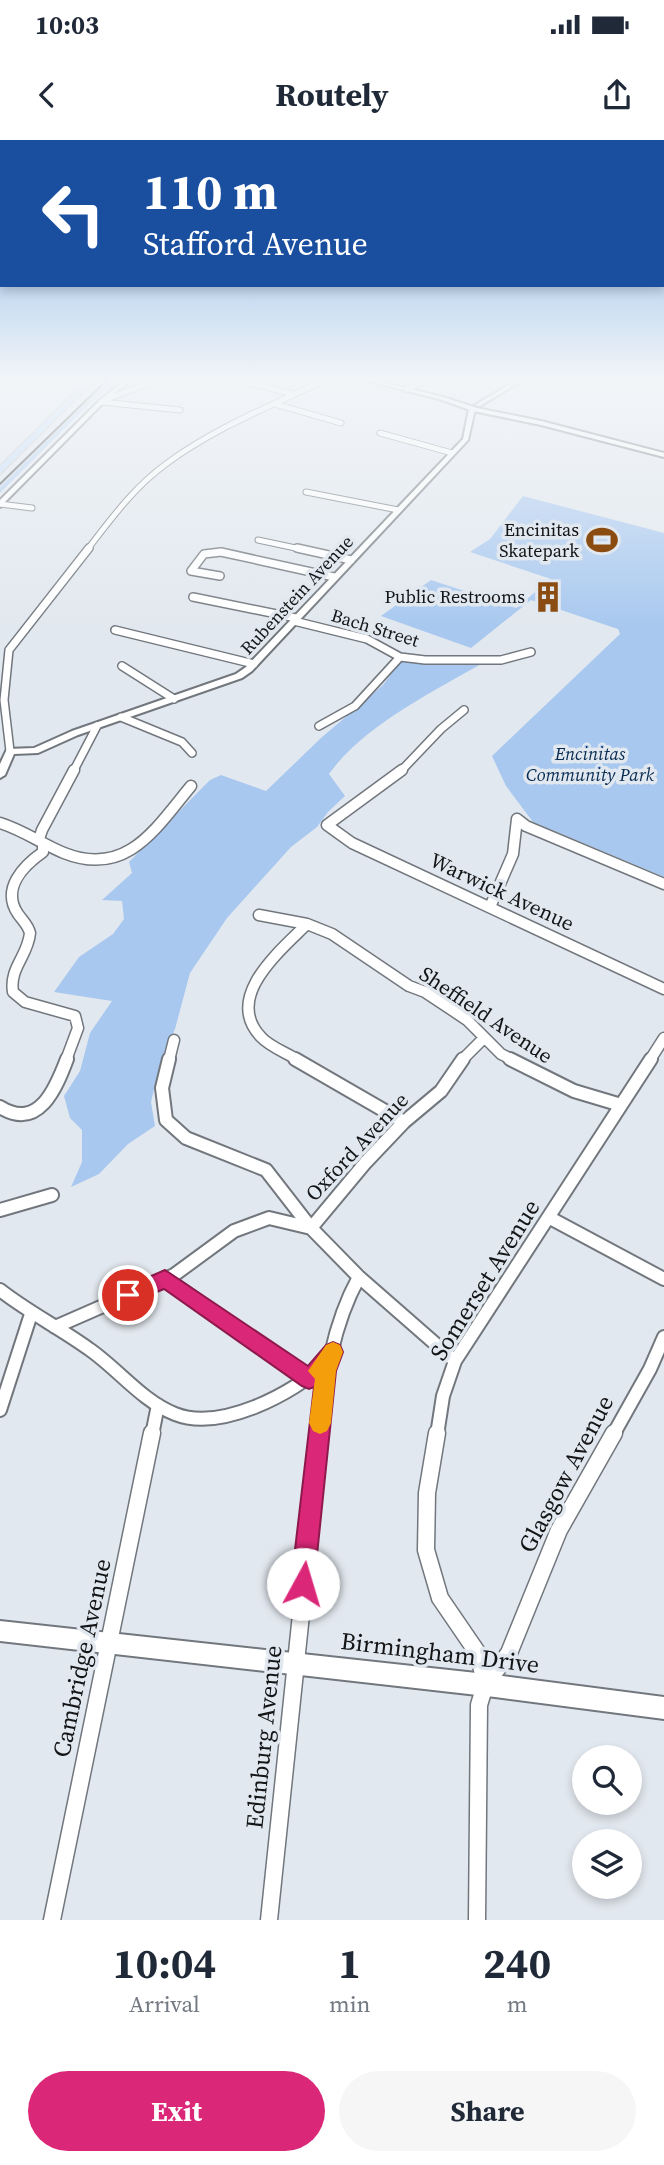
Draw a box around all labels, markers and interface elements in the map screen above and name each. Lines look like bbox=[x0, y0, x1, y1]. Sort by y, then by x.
text: 10:03 bbox=[35, 7, 99, 43]
text: Routely bbox=[275, 73, 389, 117]
icon: back bbox=[28, 76, 66, 114]
icon: share bbox=[598, 76, 636, 114]
text: 110 m bbox=[143, 158, 278, 225]
icon: left bbox=[28, 168, 119, 259]
text: Stafford Avenue bbox=[143, 222, 368, 266]
place label: Encinitas Skatepark bbox=[499, 517, 579, 563]
sports icon: Encinitas Skatepark bbox=[585, 523, 619, 557]
street label: Rubenstein Avenue bbox=[235, 529, 359, 660]
building icon: Public Restrooms bbox=[531, 580, 565, 614]
place label: Public Restrooms bbox=[384, 584, 525, 609]
street label: Bach Street bbox=[328, 602, 422, 653]
park label: Encinitas Community Park bbox=[526, 741, 655, 787]
street label: Warwick Avenue bbox=[425, 845, 579, 938]
street label: Sheffield Avenue bbox=[414, 959, 559, 1070]
street label: Oxford Avenue bbox=[299, 1086, 415, 1207]
street label: Somerset Avenue bbox=[422, 1193, 547, 1367]
pin bbox=[98, 1265, 158, 1325]
icon: arrive bbox=[109, 1276, 147, 1314]
street label: Glasgow Avenue bbox=[510, 1389, 621, 1558]
position arrow bbox=[266, 1547, 340, 1621]
street label: Cambridge Avenue bbox=[44, 1556, 119, 1760]
street label: Birmingham Drive bbox=[339, 1624, 541, 1681]
street label: Edinburg Avenue bbox=[237, 1644, 290, 1830]
map controls bbox=[572, 1745, 642, 1899]
button: search bbox=[572, 1745, 642, 1815]
button: layers bbox=[572, 1829, 642, 1899]
text: 10:04 bbox=[113, 1934, 216, 1992]
text: 1 bbox=[338, 1934, 361, 1992]
text: 240 bbox=[483, 1934, 551, 1992]
text: Arrival bbox=[129, 1988, 200, 2020]
text: min bbox=[329, 1988, 370, 2020]
text: m bbox=[507, 1988, 528, 2020]
button: Exit bbox=[28, 2071, 325, 2151]
button: Share bbox=[339, 2071, 636, 2151]

